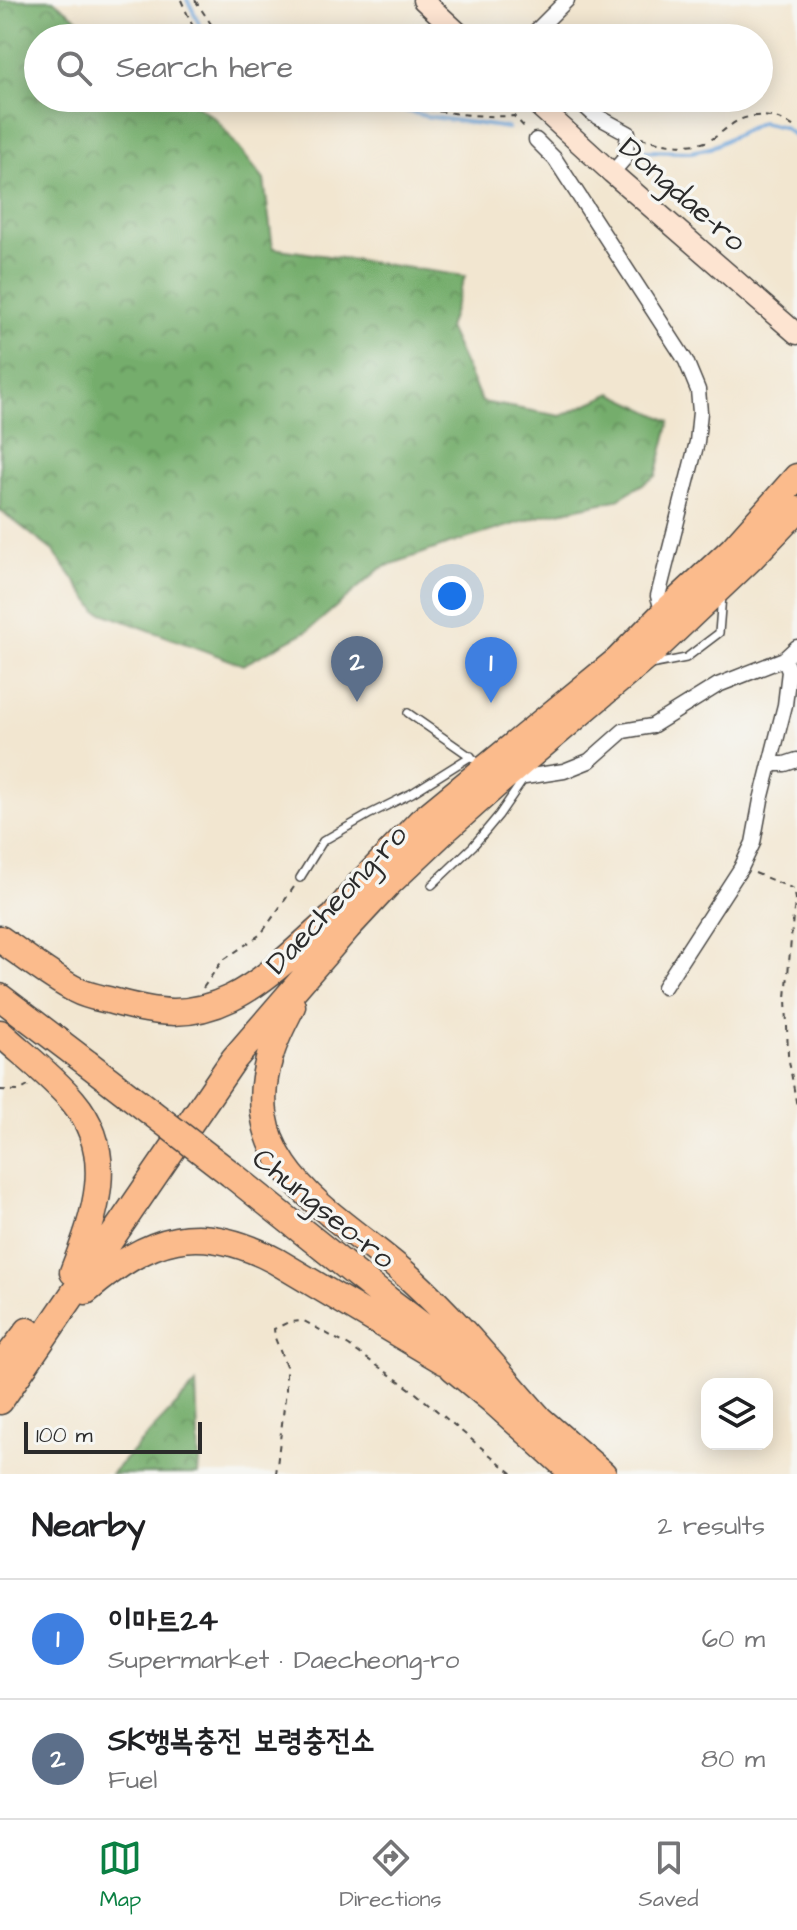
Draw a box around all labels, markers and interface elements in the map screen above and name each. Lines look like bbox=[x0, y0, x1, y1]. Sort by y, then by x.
search box bbox=[24, 24, 773, 112]
icon: search bbox=[52, 46, 96, 90]
text: Search here bbox=[116, 47, 293, 89]
street label: Dongdae-ro bbox=[609, 128, 755, 263]
your location bbox=[432, 576, 472, 616]
pin: 2 bbox=[331, 636, 383, 702]
pin: 1 bbox=[465, 637, 517, 703]
street label: Daecheong-ro bbox=[256, 815, 418, 985]
street label: Chungseo-ro bbox=[242, 1138, 404, 1280]
map controls bbox=[701, 1378, 773, 1450]
button: layers bbox=[701, 1378, 773, 1450]
scale bar bbox=[24, 1418, 202, 1454]
text: 100 m bbox=[36, 1420, 93, 1451]
text: Nearby bbox=[32, 1502, 146, 1550]
text: 2 results bbox=[657, 1508, 765, 1544]
text: 이마트24 bbox=[108, 1600, 218, 1642]
text: 1 bbox=[56, 1621, 60, 1657]
text: 60 m bbox=[702, 1621, 765, 1657]
text: Supermarket · Daecheong-ro bbox=[108, 1642, 459, 1678]
text: SK행복충전 보령충전소 bbox=[108, 1720, 375, 1762]
text: 2 bbox=[51, 1741, 65, 1777]
text: 80 m bbox=[701, 1741, 765, 1777]
text: Fuel bbox=[108, 1762, 157, 1798]
tab: Map bbox=[98, 1836, 142, 1915]
tab: Directions bbox=[339, 1836, 442, 1915]
tab: Saved bbox=[639, 1836, 699, 1915]

